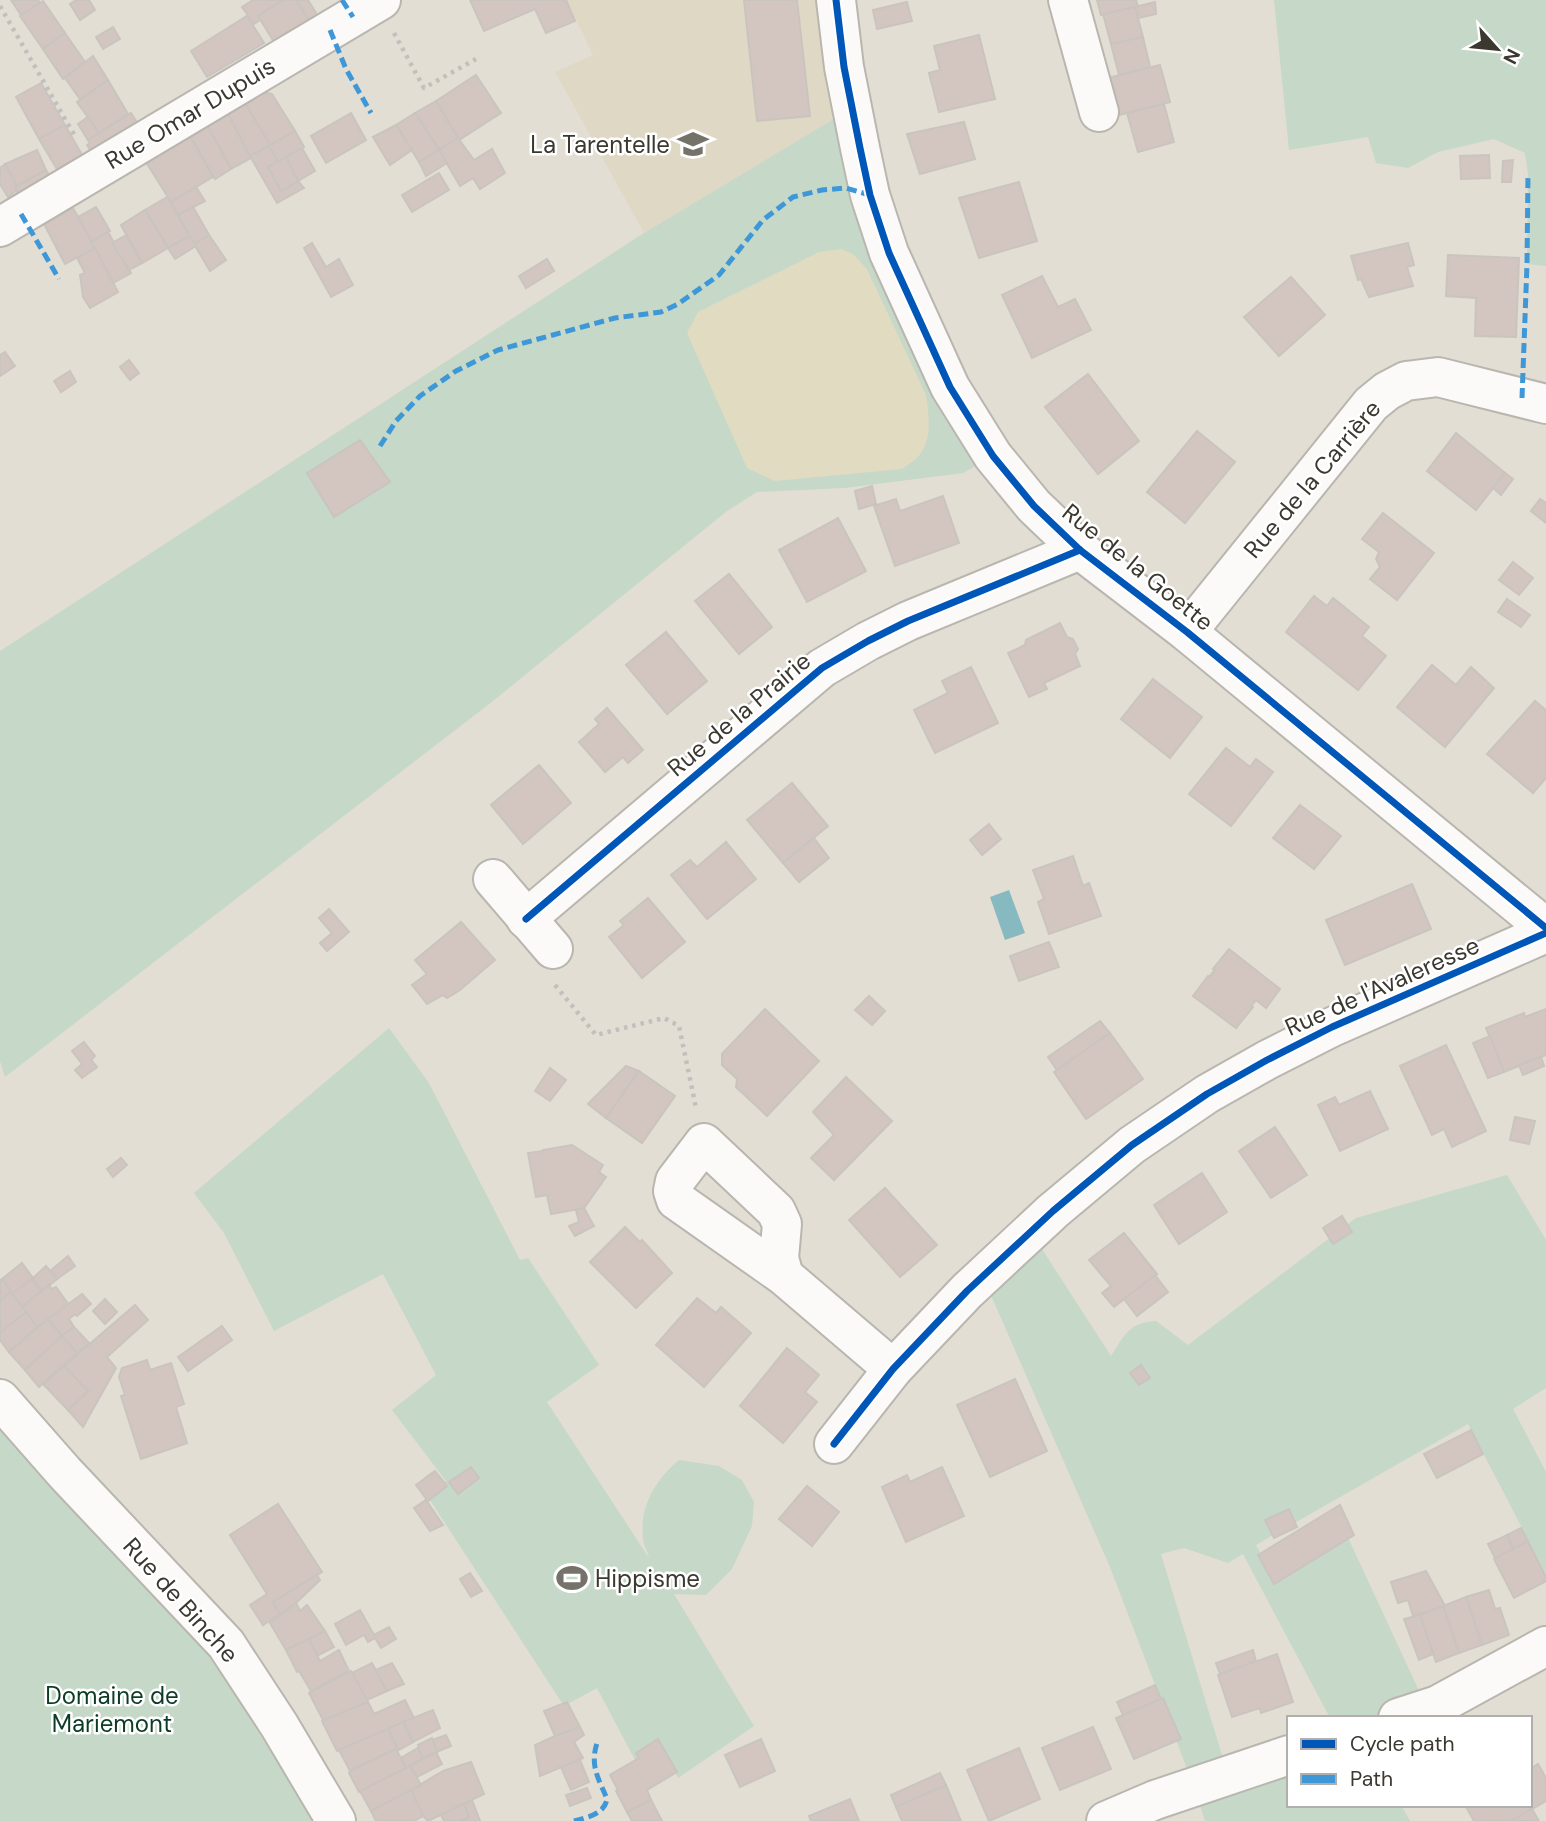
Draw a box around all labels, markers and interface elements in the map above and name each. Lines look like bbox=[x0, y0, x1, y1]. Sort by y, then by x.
north arrow bbox=[1462, 14, 1532, 84]
text: N bbox=[1497, 45, 1526, 68]
street label: Rue Omar Dupuis bbox=[99, 50, 281, 176]
school or university icon: La Tarentelle bbox=[676, 127, 710, 161]
place label: La Tarentelle bbox=[530, 129, 670, 160]
street label: Rue de la Carrière bbox=[1237, 393, 1387, 565]
street label: Rue de la Goette bbox=[1056, 497, 1220, 637]
street label: Rue de la Prairie bbox=[661, 645, 817, 783]
street label: Rue de l'Avaleresse bbox=[1280, 929, 1484, 1043]
street label: Rue de Binche bbox=[117, 1531, 245, 1669]
sports icon: Hippisme bbox=[555, 1561, 589, 1595]
place label: Hippisme bbox=[595, 1563, 700, 1594]
park label: Domaine de Mariemont bbox=[45, 1680, 179, 1739]
legend bbox=[1287, 1716, 1532, 1807]
text: Cycle path bbox=[1350, 1730, 1455, 1758]
text: Path bbox=[1350, 1765, 1393, 1793]

